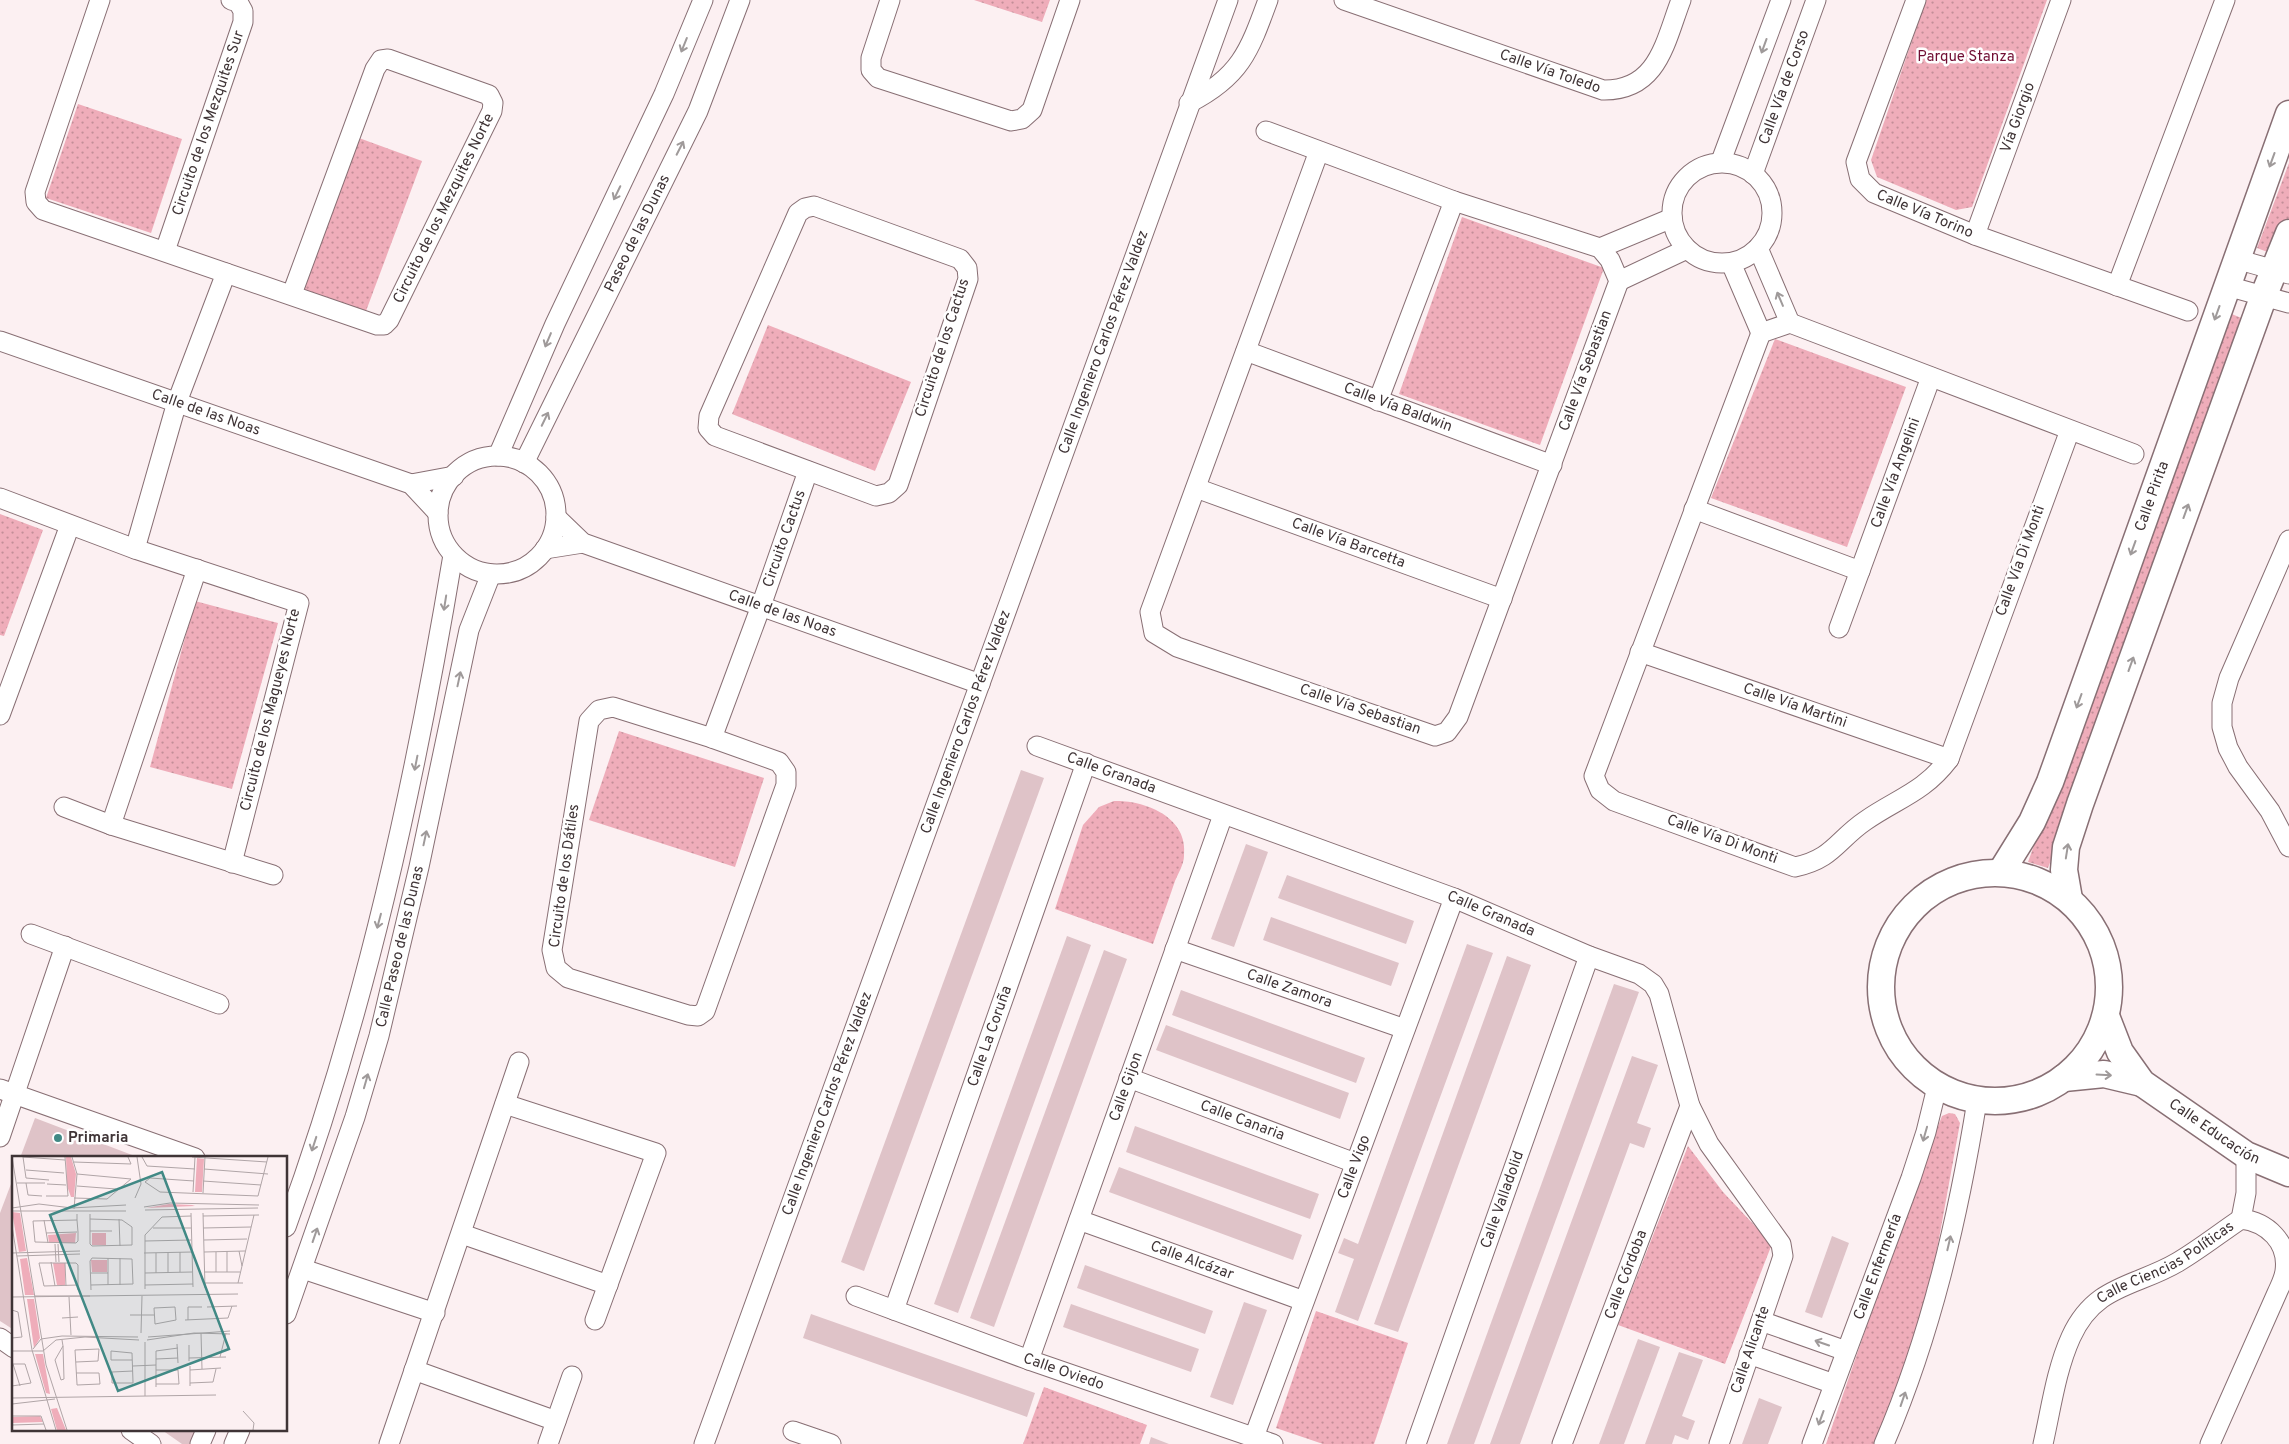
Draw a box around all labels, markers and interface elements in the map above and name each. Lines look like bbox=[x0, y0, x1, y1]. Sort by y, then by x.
street label: Circuito de los Mezquites Sur bbox=[168, 28, 249, 218]
street label: Calle Vía de Corso bbox=[1755, 28, 1814, 147]
one-way arrow bbox=[679, 37, 689, 52]
one-way arrow bbox=[1759, 38, 1768, 53]
street label: Calle Vía Toledo bbox=[1497, 45, 1603, 98]
park label: Parque Stanza bbox=[1917, 48, 2015, 67]
street label: Vía Giorgio bbox=[1996, 80, 2040, 155]
street label: Circuito de los Mezquites Norte bbox=[389, 110, 499, 307]
one-way arrow bbox=[676, 141, 685, 156]
one-way arrow bbox=[2267, 152, 2276, 167]
street label: Paseo de las Dunas bbox=[600, 172, 675, 295]
one-way arrow bbox=[612, 185, 622, 200]
street label: Calle Vía Torino bbox=[1873, 186, 1976, 243]
street label: Calle Ingeniero Carlos Pérez Valdez bbox=[1054, 228, 1153, 457]
street label: Circuito de los Cactus bbox=[912, 276, 974, 420]
one-way arrow bbox=[1774, 292, 1784, 307]
one-way arrow bbox=[2212, 305, 2221, 320]
street label: Calle Vía Sebastian bbox=[1555, 308, 1617, 434]
one-way arrow bbox=[543, 332, 553, 347]
street label: Calle Vía Baldwin bbox=[1341, 379, 1455, 436]
street label: Calle de las Noas bbox=[149, 385, 263, 440]
one-way arrow bbox=[541, 412, 550, 427]
street label: Calle Vía Angelini bbox=[1867, 415, 1925, 531]
street label: Calle Pirita bbox=[2131, 459, 2173, 534]
street label: Circuito Cactus bbox=[759, 487, 810, 590]
street label: Calle Vía Di Monti bbox=[1992, 503, 2050, 619]
one-way arrow bbox=[2182, 504, 2191, 520]
street label: Calle Vía Barcetta bbox=[1289, 514, 1408, 573]
one-way arrow bbox=[2128, 540, 2137, 555]
street label: Calle de las Noas bbox=[726, 586, 839, 642]
one-way arrow bbox=[439, 595, 449, 611]
street label: Circuito de los Magueyes Norte bbox=[237, 607, 305, 813]
street label: Calle Ingeniero Carlos Pérez Valdez bbox=[917, 608, 1015, 837]
one-way arrow bbox=[2127, 657, 2136, 673]
one-way arrow bbox=[455, 672, 464, 688]
street label: Calle Vía Martini bbox=[1740, 679, 1849, 732]
street label: Calle Vía Sebastian bbox=[1297, 680, 1423, 740]
one-way arrow bbox=[2073, 693, 2083, 709]
street label: Calle Granada bbox=[1064, 748, 1159, 798]
one-way arrow bbox=[410, 754, 420, 770]
street label: Circuito de los Dátiles bbox=[546, 803, 584, 949]
street label: Calle Vía Di Monti bbox=[1664, 811, 1780, 869]
one-way arrow bbox=[421, 831, 431, 847]
one-way arrow bbox=[2062, 843, 2072, 859]
street label: Calle Paseo de las Dunas bbox=[372, 864, 429, 1030]
street label: Calle Granada bbox=[1444, 887, 1538, 941]
one-way arrow bbox=[373, 913, 383, 929]
street label: Calle Zamora bbox=[1244, 965, 1335, 1012]
street label: Calle La Coruña bbox=[964, 983, 1016, 1089]
street label: Calle Ingeniero Carlos Pérez Valdez bbox=[778, 989, 877, 1218]
street label: Calle Gijon bbox=[1105, 1050, 1147, 1124]
one-way arrow bbox=[2095, 1070, 2111, 1080]
one-way arrow bbox=[361, 1073, 371, 1089]
street label: Calle Educación bbox=[2165, 1095, 2262, 1169]
street label: Calle Canaria bbox=[1197, 1096, 1287, 1145]
one-way arrow bbox=[1920, 1126, 1930, 1142]
place label: Primaria bbox=[68, 1129, 128, 1148]
marker: Primaria bbox=[52, 1132, 64, 1144]
street label: Calle Vigo bbox=[1334, 1132, 1375, 1202]
one-way arrow bbox=[309, 1136, 319, 1152]
street label: Calle Valladolid bbox=[1477, 1149, 1529, 1251]
inset map bbox=[12, 1156, 288, 1432]
street label: Calle Enfermería bbox=[1850, 1211, 1906, 1323]
street label: Calle Ciencias Políticas bbox=[2093, 1217, 2238, 1308]
street label: Calle Córdoba bbox=[1601, 1227, 1652, 1322]
one-way arrow bbox=[311, 1228, 320, 1244]
one-way arrow bbox=[1945, 1236, 1954, 1252]
street label: Calle Alcázar bbox=[1148, 1237, 1236, 1284]
street label: Calle Alicante bbox=[1727, 1304, 1775, 1396]
one-way arrow bbox=[1814, 1337, 1830, 1347]
street label: Calle Oviedo bbox=[1020, 1349, 1107, 1395]
one-way arrow bbox=[1899, 1392, 1908, 1407]
one-way arrow bbox=[1816, 1410, 1825, 1425]

